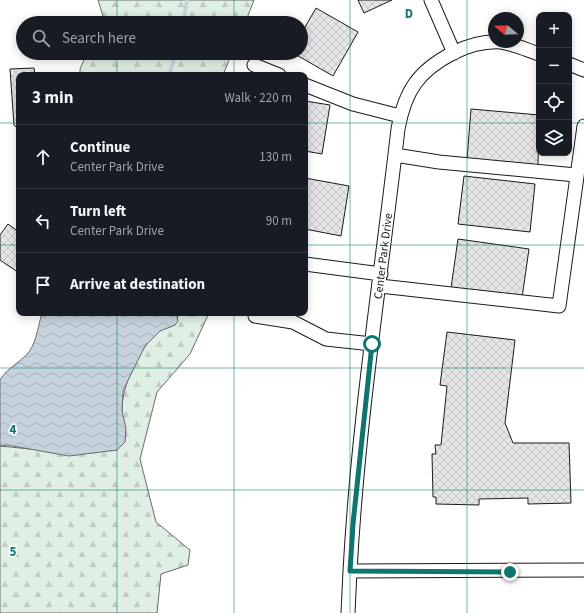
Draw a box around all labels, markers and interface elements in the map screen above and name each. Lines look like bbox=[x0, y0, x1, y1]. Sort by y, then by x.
text: D bbox=[405, 5, 413, 23]
north arrow bbox=[488, 12, 524, 48]
map controls bbox=[536, 12, 572, 156]
button: + bbox=[536, 12, 572, 48]
search box bbox=[16, 16, 308, 60]
icon: search bbox=[30, 27, 52, 49]
text: Search here bbox=[62, 28, 136, 49]
button: − bbox=[536, 48, 572, 84]
button: locate bbox=[536, 84, 572, 120]
text: 3 min bbox=[32, 86, 73, 110]
text: Walk · 220 m bbox=[224, 89, 292, 107]
button: layers bbox=[536, 120, 572, 156]
text: Continue bbox=[70, 137, 130, 158]
icon: ahead bbox=[32, 146, 54, 168]
text: 130 m bbox=[259, 148, 292, 166]
text: Center Park Drive bbox=[70, 158, 164, 176]
text: Turn left bbox=[70, 201, 126, 222]
icon: left bbox=[32, 210, 54, 232]
text: 90 m bbox=[266, 212, 292, 230]
street label: Center Park Drive bbox=[370, 212, 397, 300]
text: Center Park Drive bbox=[70, 222, 164, 240]
icon: arrive bbox=[32, 274, 54, 296]
text: Arrive at destination bbox=[70, 274, 205, 295]
route start bbox=[363, 335, 381, 353]
text: 4 bbox=[10, 421, 17, 439]
text: 5 bbox=[10, 543, 17, 561]
route end bbox=[501, 563, 519, 581]

